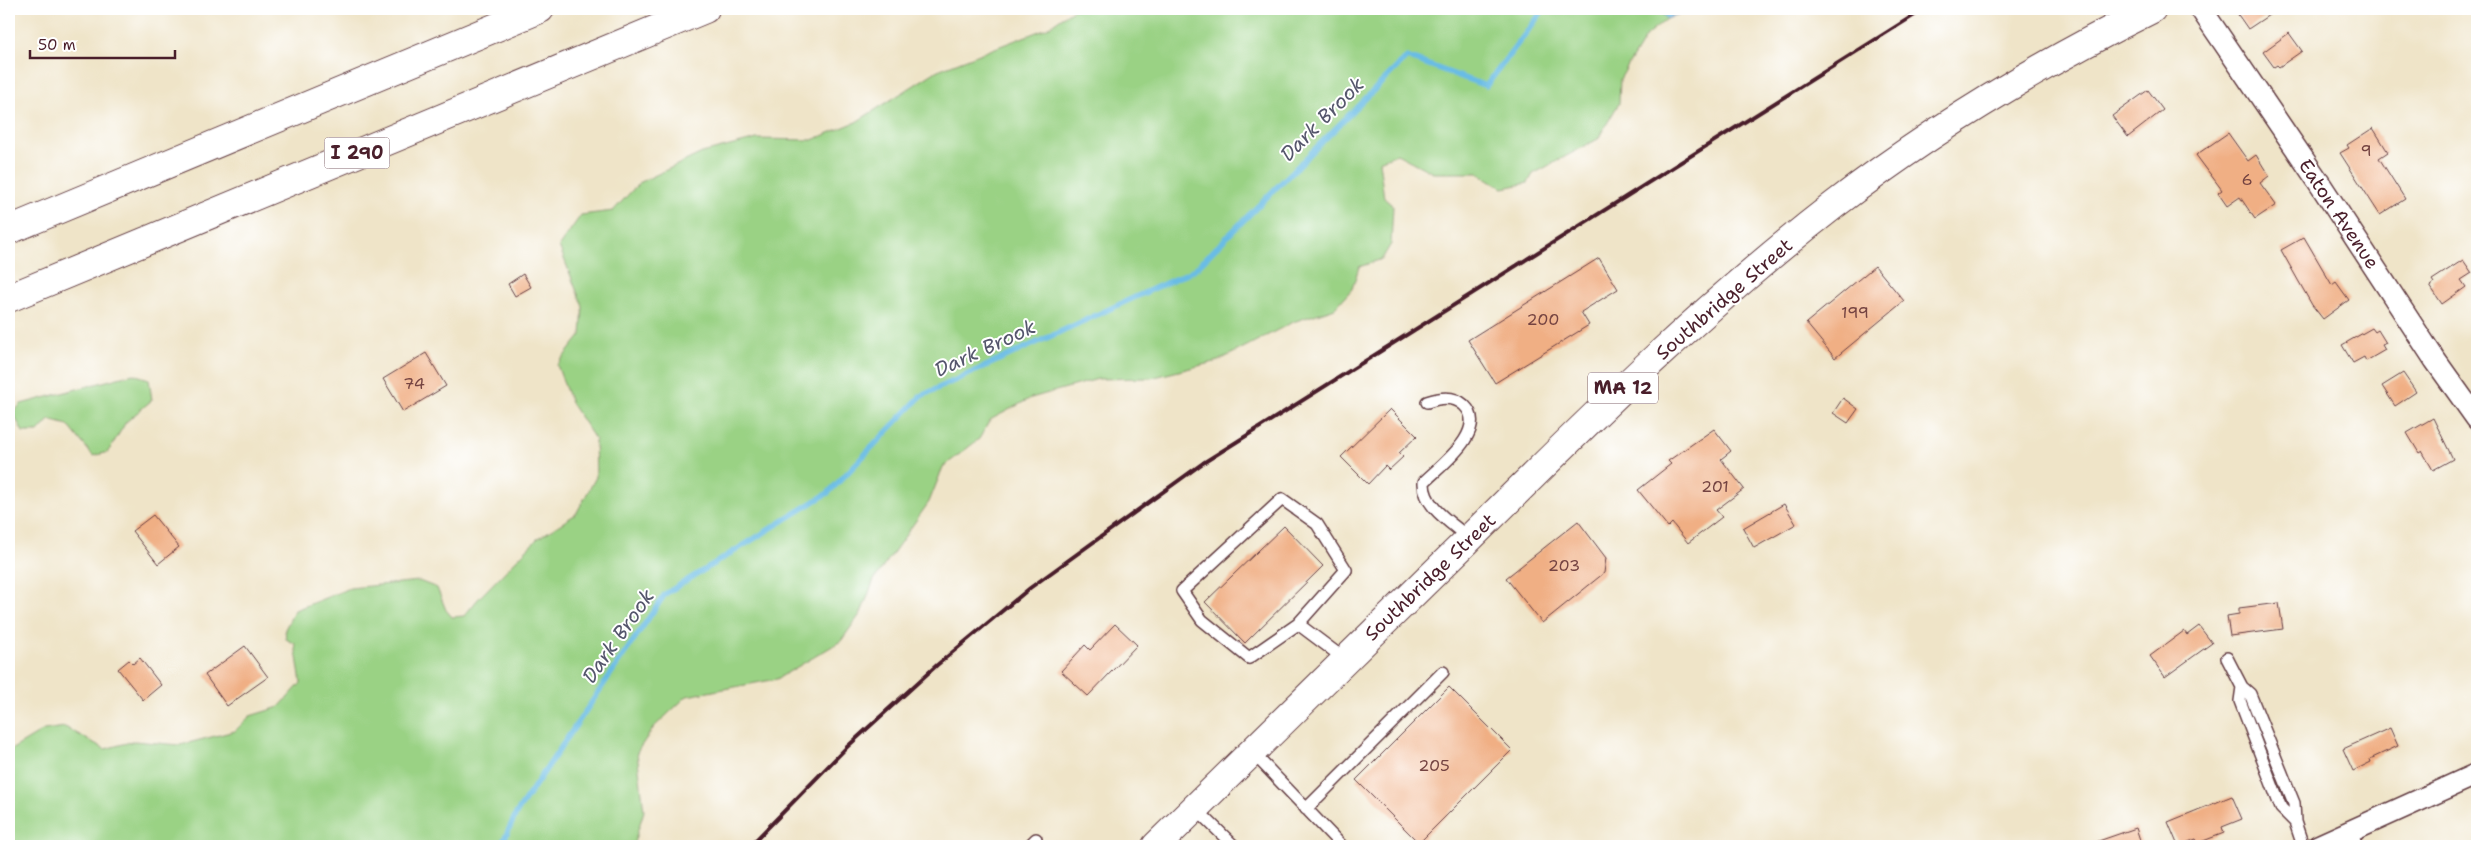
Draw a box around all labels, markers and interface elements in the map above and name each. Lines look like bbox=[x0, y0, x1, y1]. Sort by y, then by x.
scale bar bbox=[30, 28, 175, 60]
text: 50 m bbox=[38, 35, 76, 55]
water label: Dark Brook bbox=[1274, 71, 1370, 167]
road number: I 290 bbox=[324, 138, 390, 168]
house number: 9 bbox=[2360, 140, 2372, 161]
street label: Eaton Avenue bbox=[2293, 154, 2385, 274]
house number: 6 bbox=[2241, 169, 2253, 190]
street label: Southbridge Street bbox=[1650, 233, 1798, 365]
house number: 199 bbox=[1841, 302, 1869, 323]
house number: 200 bbox=[1527, 309, 1559, 330]
water label: Dark Brook bbox=[930, 313, 1040, 383]
road number: MA 12 bbox=[1588, 372, 1658, 403]
house number: 74 bbox=[403, 373, 425, 394]
house number: 201 bbox=[1701, 476, 1729, 497]
street label: Southbridge Street bbox=[1359, 508, 1501, 646]
house number: 203 bbox=[1548, 555, 1580, 576]
water label: Dark Brook bbox=[576, 583, 660, 688]
house number: 205 bbox=[1418, 755, 1450, 776]

